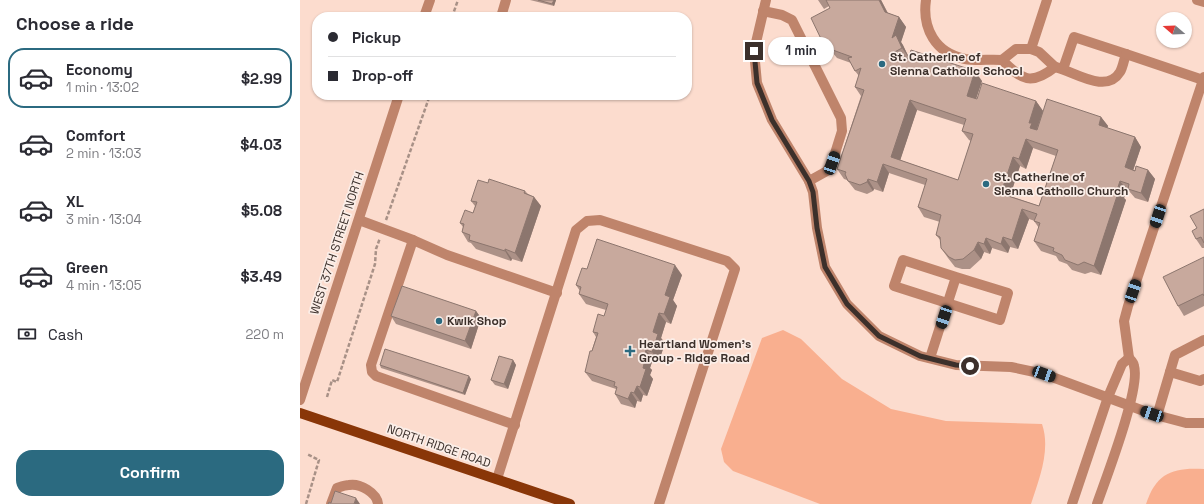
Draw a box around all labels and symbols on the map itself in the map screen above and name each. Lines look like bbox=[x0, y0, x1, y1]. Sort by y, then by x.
north arrow bbox=[1156, 12, 1192, 48]
callout: 1 min bbox=[768, 37, 834, 65]
route end bbox=[745, 42, 763, 60]
place label: St. Catherine of Sienna Catholic School bbox=[890, 49, 1023, 79]
marker: St. Catherine of Sienna Catholic School bbox=[877, 59, 887, 69]
car bbox=[822, 150, 842, 176]
street label: WEST 37TH STREET NORTH bbox=[306, 169, 368, 317]
place label: St. Catherine of Sienna Catholic Church bbox=[994, 169, 1128, 199]
marker: St. Catherine of Sienna Catholic Church bbox=[981, 179, 991, 189]
car bbox=[1149, 203, 1167, 229]
car bbox=[1123, 278, 1143, 304]
car bbox=[935, 304, 953, 330]
place label: Kwik Shop bbox=[447, 313, 507, 329]
marker: Kwik Shop bbox=[434, 316, 444, 326]
place label: Heartland Women's Group - Ridge Road bbox=[639, 336, 751, 366]
marker: Heartland Women's Group - Ridge Road bbox=[624, 345, 636, 357]
route start bbox=[961, 357, 979, 375]
car bbox=[1031, 364, 1057, 384]
car bbox=[1139, 404, 1165, 424]
street label: NORTH RIDGE ROAD bbox=[385, 421, 493, 471]

